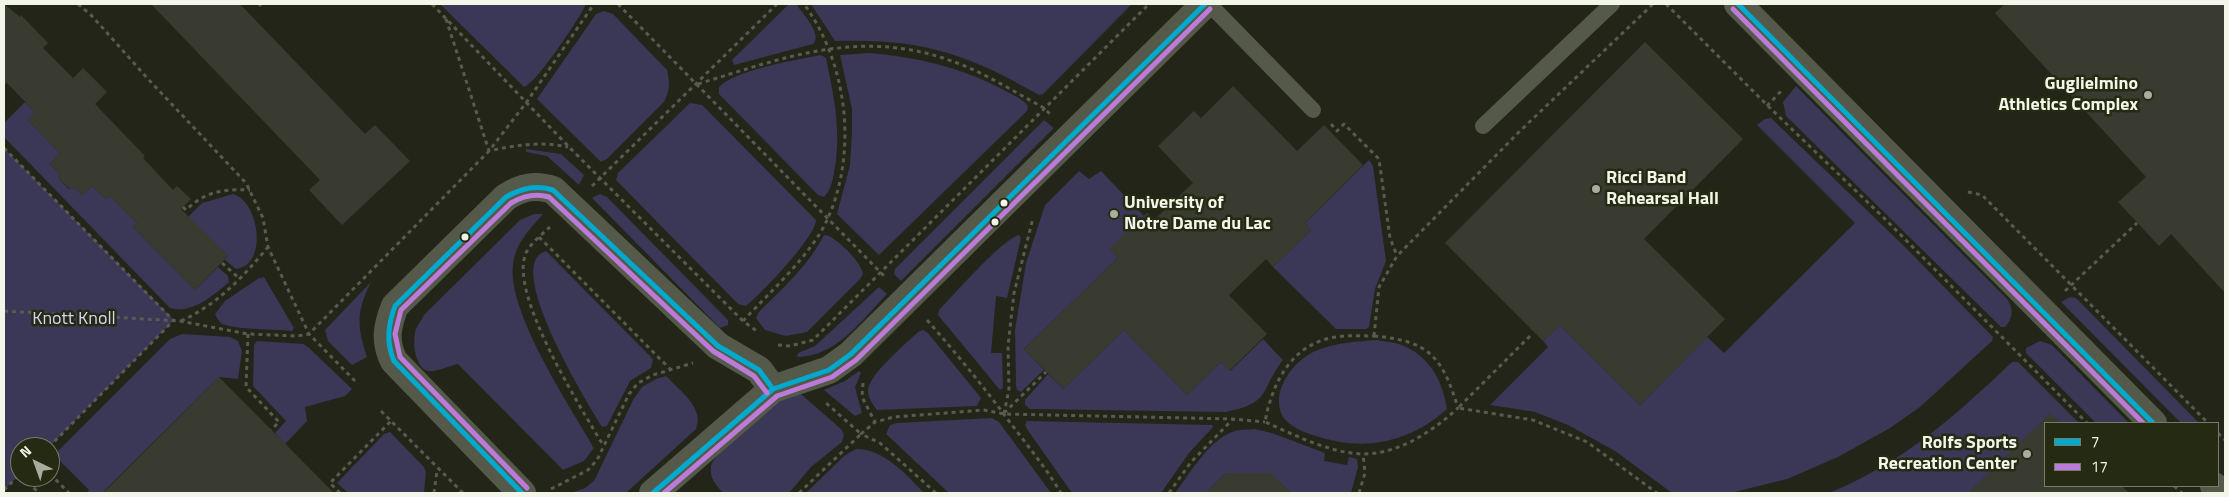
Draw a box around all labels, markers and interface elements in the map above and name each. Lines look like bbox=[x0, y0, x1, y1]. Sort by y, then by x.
place label: Guglielmino Athletics Complex bbox=[1998, 74, 2138, 116]
marker: Guglielmino Athletics Complex bbox=[2142, 89, 2154, 101]
place label: Ricci Band Rehearsal Hall bbox=[1606, 168, 1719, 210]
marker: Ricci Band Rehearsal Hall bbox=[1590, 183, 1602, 195]
place label: University of Notre Dame du Lac bbox=[1124, 193, 1271, 235]
unlabelled marker bbox=[999, 198, 1009, 208]
marker: University of Notre Dame du Lac bbox=[1108, 208, 1120, 220]
unlabelled marker bbox=[990, 217, 1000, 227]
unlabelled marker bbox=[460, 232, 470, 242]
park label: Knott Knoll bbox=[32, 309, 116, 331]
legend bbox=[2044, 422, 2219, 487]
text: 7 bbox=[2091, 430, 2099, 453]
place label: Rolfs Sports Recreation Center bbox=[1878, 433, 2017, 476]
north arrow bbox=[10, 437, 60, 487]
text: N bbox=[15, 440, 36, 462]
marker: Rolfs Sports Recreation Center bbox=[2021, 448, 2033, 460]
text: 17 bbox=[2091, 455, 2108, 478]

